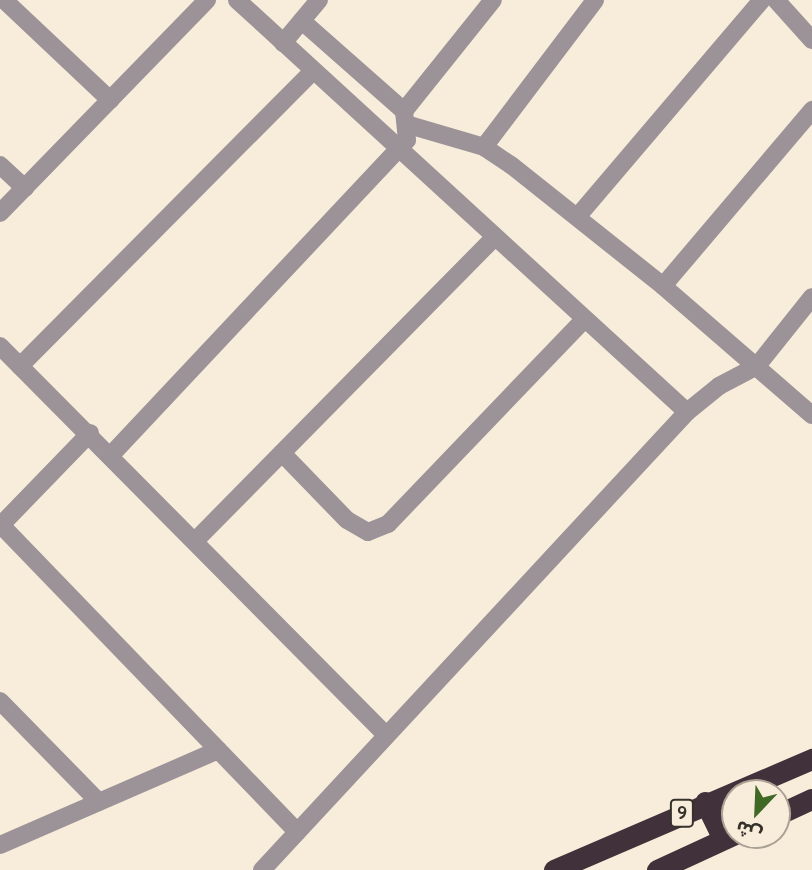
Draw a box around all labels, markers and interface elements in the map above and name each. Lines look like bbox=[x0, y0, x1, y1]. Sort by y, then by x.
north arrow bbox=[721, 779, 791, 849]
road number: 9 bbox=[670, 798, 694, 828]
text: ش bbox=[732, 815, 765, 848]

